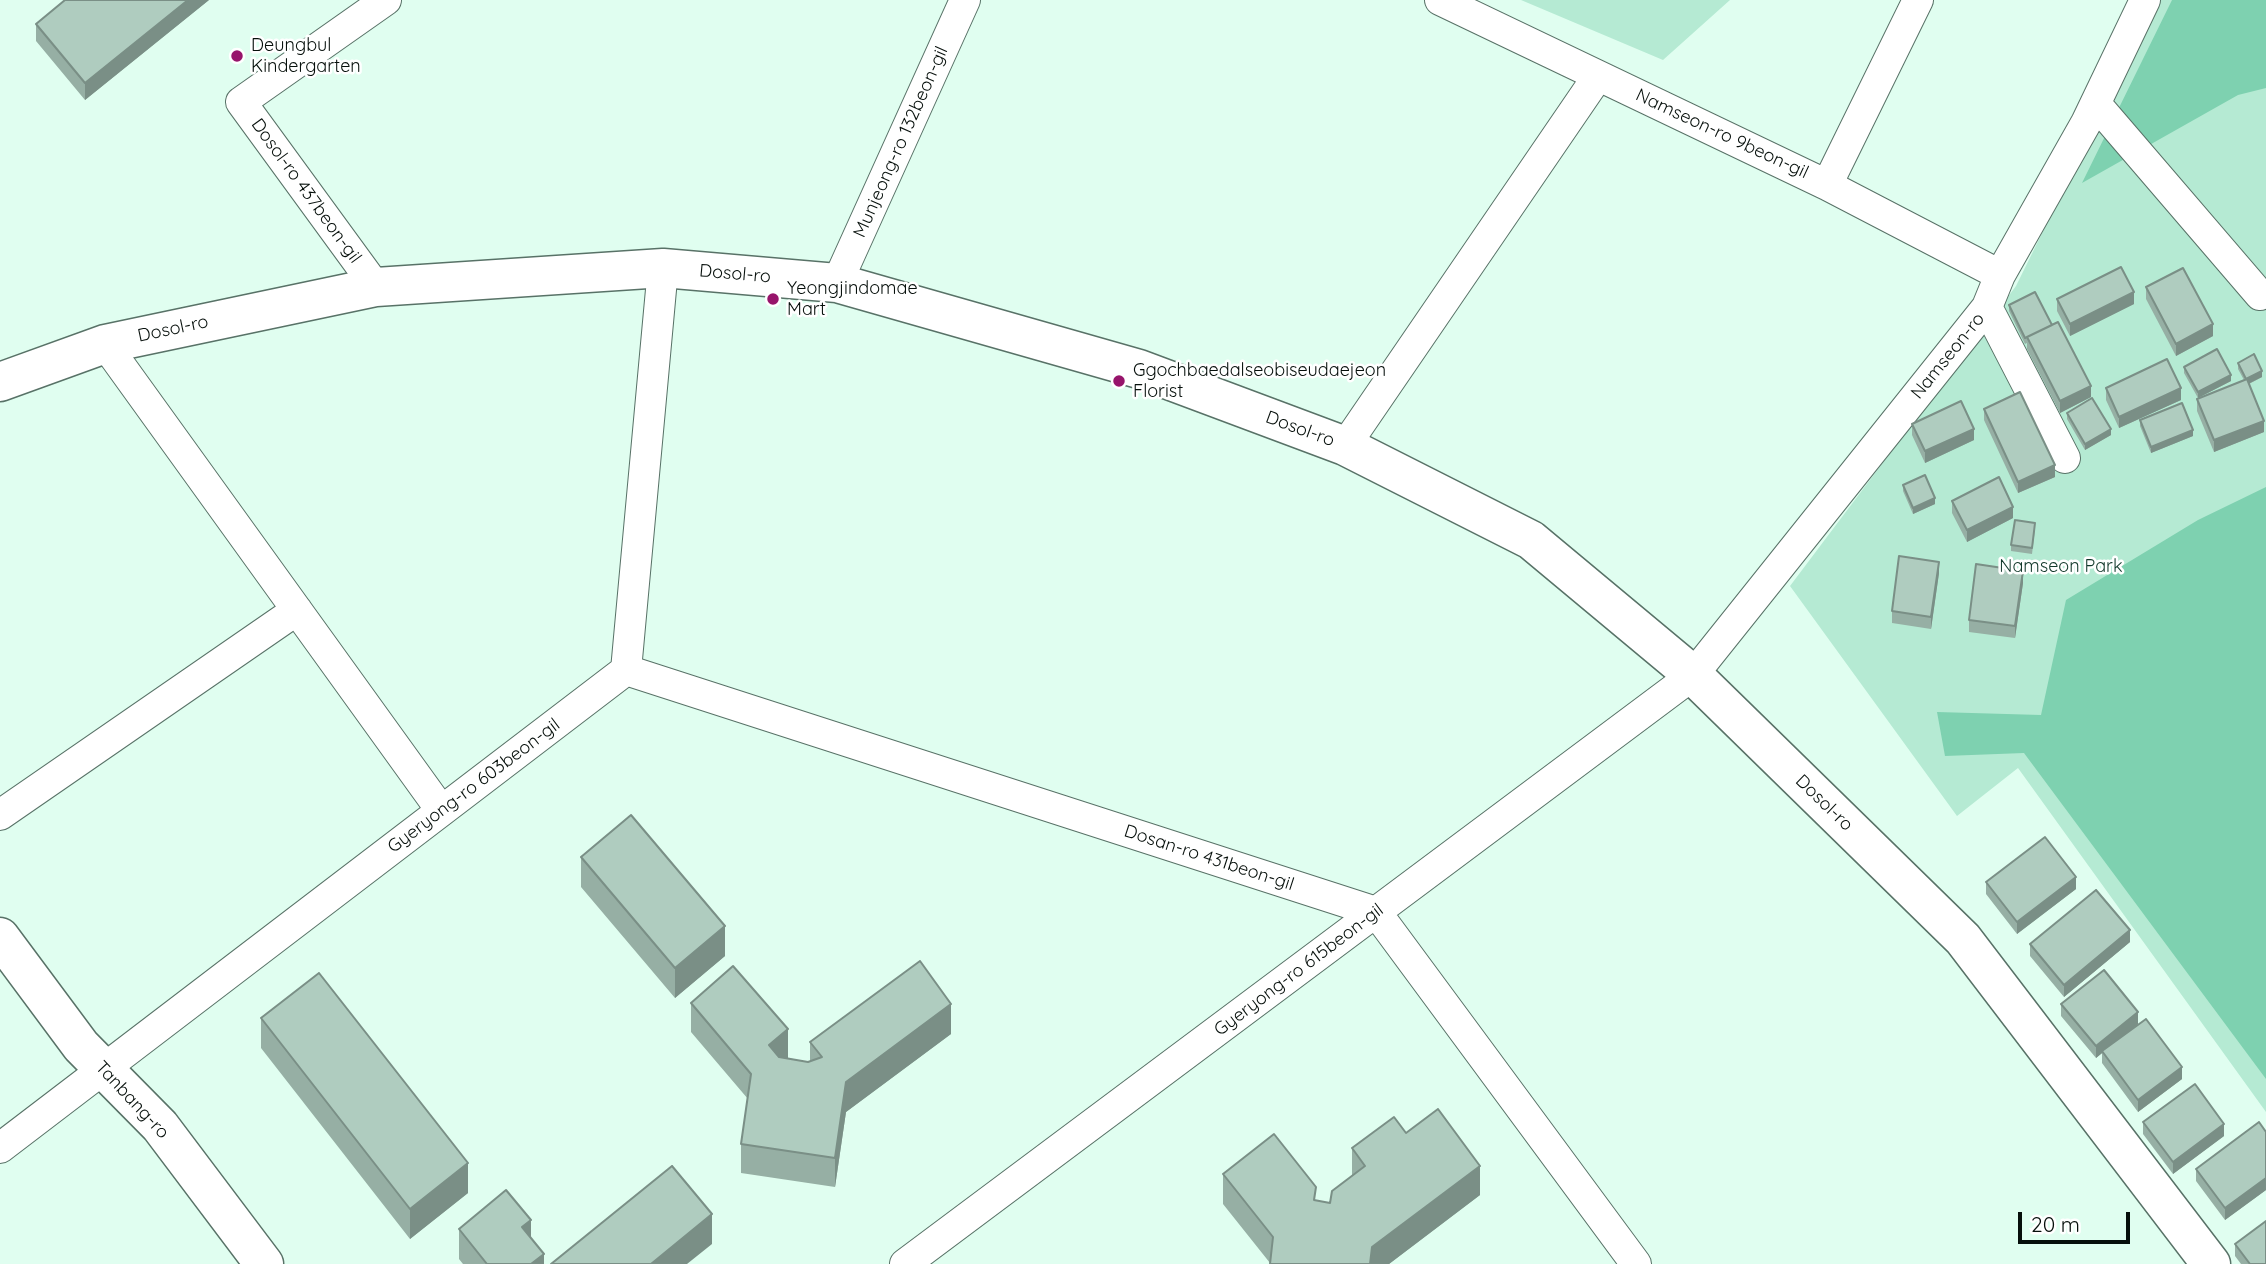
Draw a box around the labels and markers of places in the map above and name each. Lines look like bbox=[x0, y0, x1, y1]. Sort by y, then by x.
place label: Deungbul Kindergarten bbox=[251, 35, 361, 78]
marker: Deungbul Kindergarten bbox=[229, 48, 245, 64]
place label: Yeongjindomae Mart bbox=[787, 278, 918, 320]
marker: Yeongjindomae Mart bbox=[765, 291, 781, 307]
place label: Ggochbaedalseobiseudaejeon Florist bbox=[1133, 360, 1386, 402]
marker: Ggochbaedalseobiseudaejeon Florist bbox=[1111, 373, 1127, 389]

